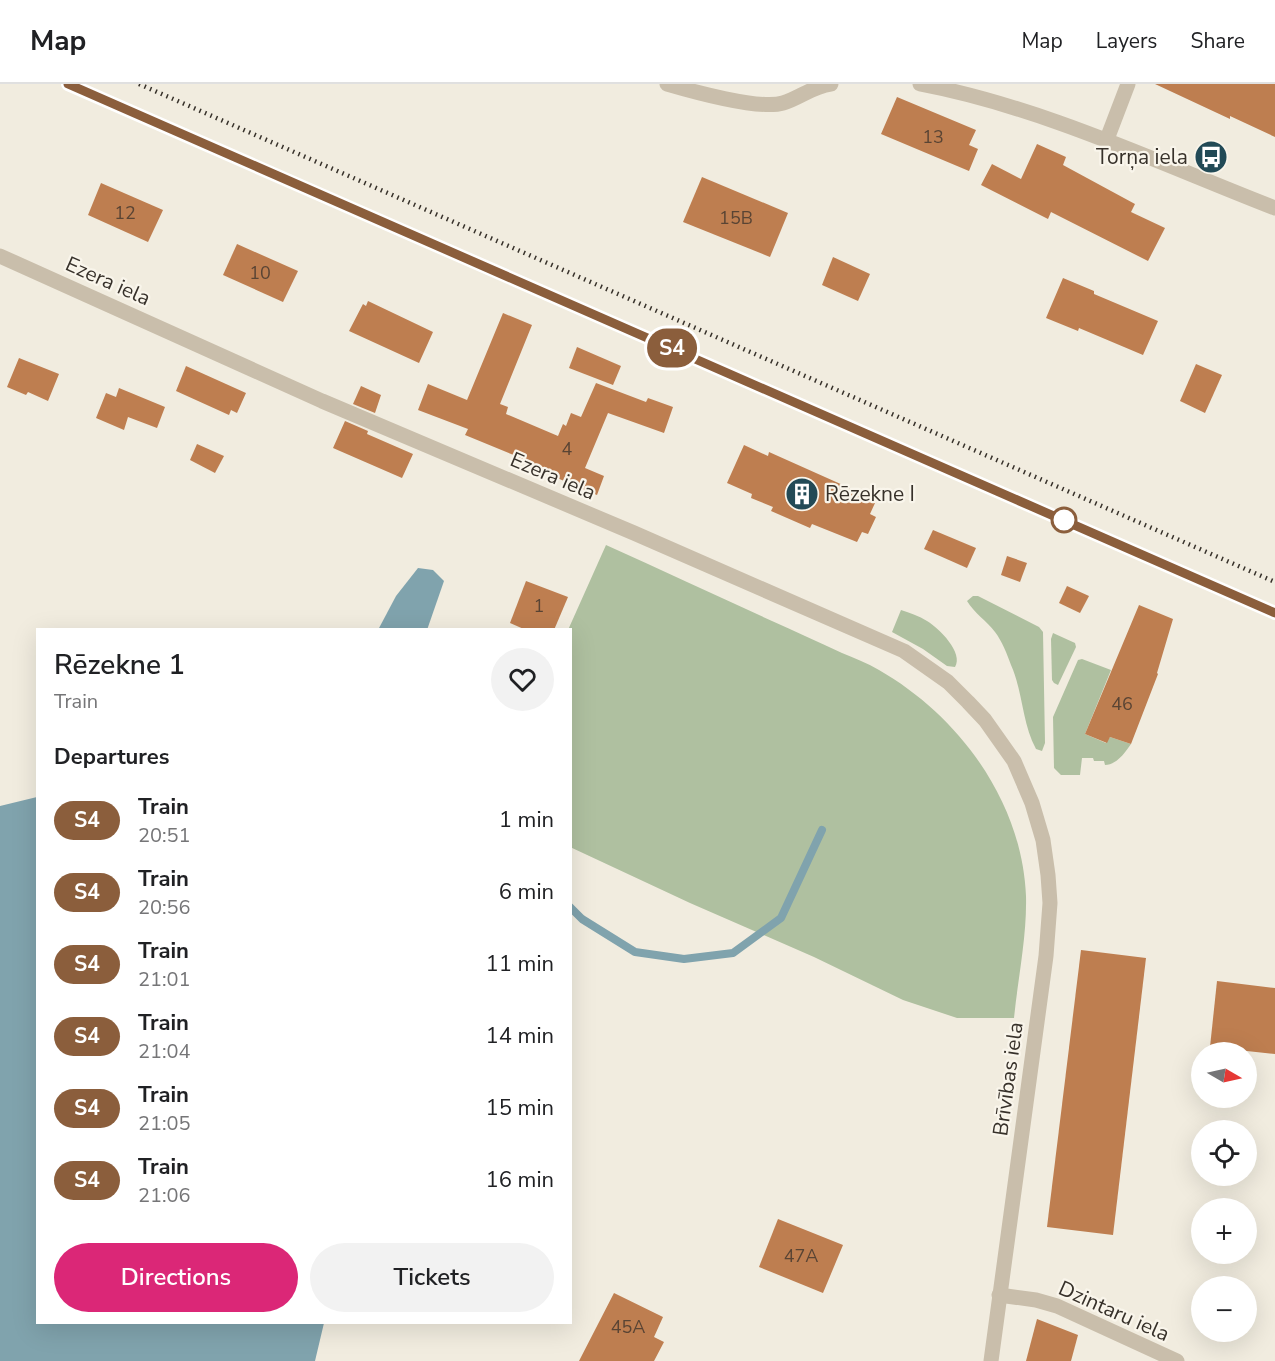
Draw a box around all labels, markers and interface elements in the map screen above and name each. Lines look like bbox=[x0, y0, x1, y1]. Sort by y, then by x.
text: Map bbox=[30, 22, 86, 60]
text: Map bbox=[1021, 27, 1063, 55]
text: Layers bbox=[1096, 27, 1157, 55]
text: Share bbox=[1190, 27, 1245, 55]
house number: 13 bbox=[922, 125, 944, 149]
bus stop icon: Torņa iela bbox=[1193, 139, 1229, 175]
place label: Torņa iela bbox=[1096, 143, 1188, 171]
house number: 12 bbox=[114, 201, 136, 225]
house number: 15B bbox=[719, 206, 753, 230]
street label: Ezera iela bbox=[61, 250, 155, 312]
house number: 10 bbox=[249, 261, 271, 285]
line badge: S4 bbox=[645, 328, 699, 368]
text: S4 bbox=[659, 334, 685, 362]
house number: 4 bbox=[562, 437, 573, 461]
street label: Ezera iela bbox=[506, 445, 600, 507]
building icon: Rēzekne I bbox=[784, 476, 820, 512]
place label: Rēzekne I bbox=[825, 480, 915, 508]
unlabelled marker bbox=[1051, 507, 1077, 533]
house number: 1 bbox=[534, 594, 544, 618]
text: Rēzekne 1 bbox=[54, 646, 185, 684]
button: heart bbox=[491, 648, 554, 711]
text: Train bbox=[54, 688, 98, 715]
house number: 46 bbox=[1111, 692, 1133, 716]
text: Departures bbox=[54, 742, 169, 772]
text: Train bbox=[138, 792, 189, 822]
text: 1 min bbox=[499, 805, 554, 835]
text: S4 bbox=[74, 806, 100, 834]
text: 20:51 bbox=[138, 822, 191, 849]
text: Train bbox=[138, 864, 189, 894]
text: 6 min bbox=[499, 877, 554, 907]
text: S4 bbox=[74, 878, 100, 906]
text: 20:56 bbox=[138, 894, 191, 921]
text: Train bbox=[138, 936, 189, 966]
text: 11 min bbox=[486, 949, 554, 979]
text: S4 bbox=[74, 950, 100, 978]
text: 21:01 bbox=[138, 966, 191, 993]
text: Train bbox=[138, 1008, 189, 1038]
street label: Brīvības iela bbox=[986, 1020, 1030, 1138]
text: 14 min bbox=[486, 1021, 554, 1051]
text: S4 bbox=[74, 1022, 100, 1050]
text: 21:04 bbox=[138, 1038, 191, 1065]
north arrow bbox=[1191, 1042, 1257, 1108]
map controls bbox=[1191, 1042, 1257, 1342]
text: Train bbox=[138, 1080, 189, 1110]
text: 15 min bbox=[486, 1093, 554, 1123]
text: S4 bbox=[74, 1094, 100, 1122]
text: 21:05 bbox=[138, 1110, 191, 1137]
button: locate bbox=[1191, 1120, 1257, 1186]
text: Train bbox=[138, 1152, 189, 1182]
text: 16 min bbox=[486, 1165, 554, 1195]
text: S4 bbox=[74, 1166, 100, 1194]
text: 21:06 bbox=[138, 1182, 191, 1209]
button: + bbox=[1191, 1198, 1257, 1264]
button: Directions bbox=[54, 1243, 298, 1312]
button: Tickets bbox=[310, 1243, 554, 1312]
house number: 47A bbox=[784, 1244, 818, 1268]
street label: Dzintaru iela bbox=[1054, 1274, 1174, 1348]
button: − bbox=[1191, 1276, 1257, 1342]
house number: 45A bbox=[611, 1315, 645, 1339]

